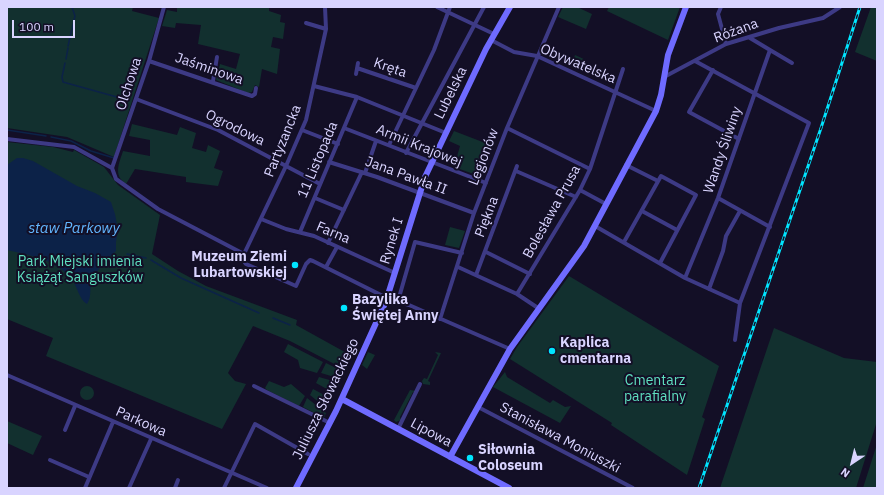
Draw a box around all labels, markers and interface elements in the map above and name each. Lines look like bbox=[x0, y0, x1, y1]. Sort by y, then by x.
scale bar bbox=[14, 12, 77, 38]
street label: Różana bbox=[712, 15, 760, 47]
text: 100 m bbox=[19, 19, 54, 34]
street label: Obywatelska bbox=[537, 40, 619, 88]
street label: Jaśminowa bbox=[173, 50, 245, 88]
street label: Olchowa bbox=[113, 55, 145, 113]
street label: Kręta bbox=[371, 55, 409, 81]
street label: Lubelska bbox=[431, 64, 471, 122]
street label: Partyzancka bbox=[261, 102, 305, 180]
street label: Wandy Śliwiny bbox=[700, 104, 746, 196]
street label: Ogrodowa bbox=[202, 106, 268, 150]
street label: 11 Listopada bbox=[294, 119, 342, 201]
street label: Armii Krajowej bbox=[374, 121, 464, 171]
street label: Legionów bbox=[465, 126, 503, 188]
street label: Jana Pawła II bbox=[363, 153, 449, 199]
street label: Bolesława Prusa bbox=[520, 163, 584, 261]
street label: Piękna bbox=[472, 194, 502, 240]
street label: Rynek I bbox=[377, 216, 407, 266]
street label: Farna bbox=[313, 218, 353, 248]
water label: staw Parkowy bbox=[28, 220, 120, 238]
place label: Muzeum Ziemi Lubartowskiej bbox=[191, 249, 287, 282]
park label: Park Miejski imienia Książąt Sanguszków bbox=[17, 254, 143, 286]
marker: Muzeum Ziemi Lubartowskiej bbox=[290, 260, 300, 270]
place label: Bazylika Świętej Anny bbox=[352, 292, 439, 324]
marker: Bazylika Świętej Anny bbox=[339, 303, 349, 313]
place label: Kaplica cmentarna bbox=[560, 335, 631, 368]
street label: Juliusza Słowackiego bbox=[289, 336, 363, 462]
marker: Kaplica cmentarna bbox=[547, 346, 557, 356]
park label: Cmentarz parafialny bbox=[624, 373, 686, 406]
street label: Stanisława Moniuszki bbox=[497, 399, 623, 477]
street label: Parkowa bbox=[113, 403, 169, 441]
street label: Lipowa bbox=[407, 415, 455, 451]
place label: Siłownia Coloseum bbox=[478, 442, 543, 474]
north arrow bbox=[832, 443, 872, 483]
marker: Siłownia Coloseum bbox=[465, 453, 475, 463]
text: N bbox=[838, 465, 852, 481]

